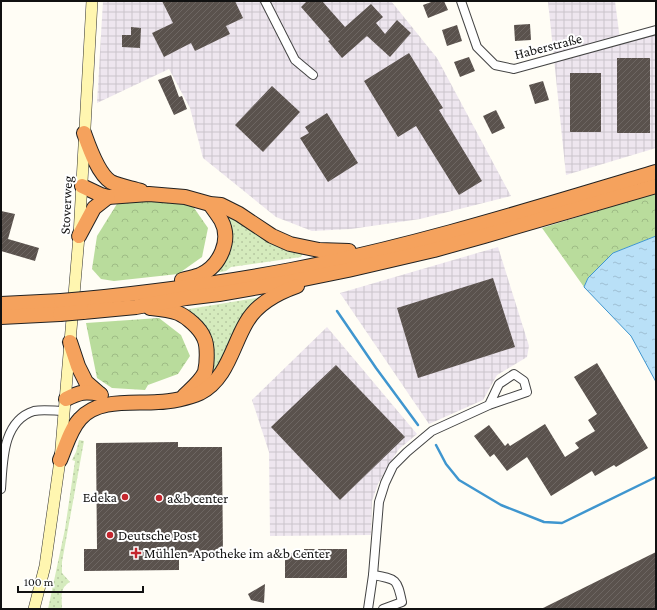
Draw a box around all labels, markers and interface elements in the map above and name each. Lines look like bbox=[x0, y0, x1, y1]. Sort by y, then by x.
street label: Haberstraße bbox=[513, 30, 583, 62]
street label: Stoverweg bbox=[56, 175, 76, 235]
place label: Edeka bbox=[83, 489, 118, 505]
place label: a&b center bbox=[167, 490, 228, 506]
marker: Edeka bbox=[120, 492, 130, 502]
marker: a&b center bbox=[154, 493, 164, 503]
place label: Deutsche Post bbox=[118, 527, 197, 543]
marker: Deutsche Post bbox=[105, 530, 115, 540]
place label: Mühlen-Apotheke im a&b Center bbox=[144, 545, 330, 561]
marker: Mühlen-Apotheke im a&b Center bbox=[131, 548, 141, 558]
scale bar bbox=[18, 568, 143, 594]
text: 100 m bbox=[24, 575, 54, 589]

